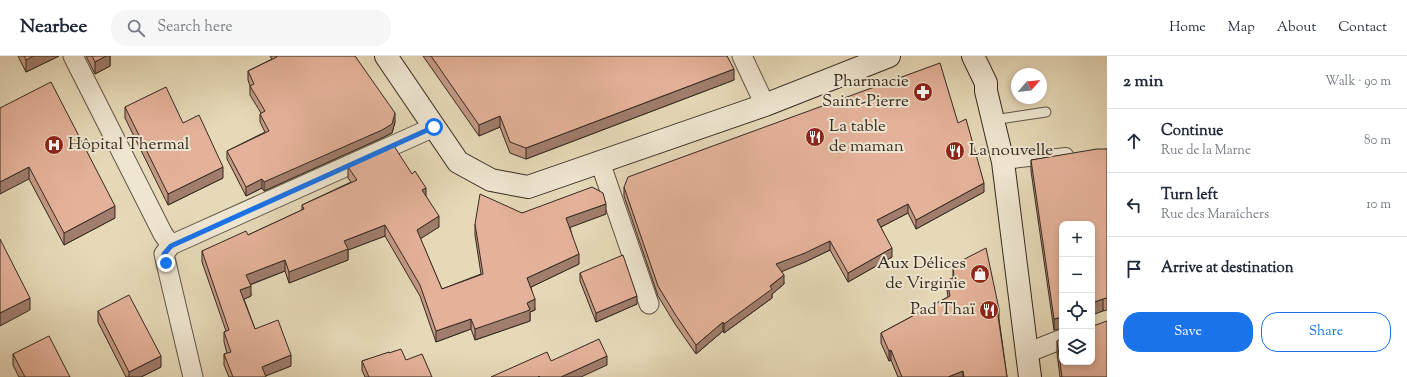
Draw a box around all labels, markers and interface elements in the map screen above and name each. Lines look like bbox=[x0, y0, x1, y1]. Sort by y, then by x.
search box bbox=[111, 10, 391, 46]
text: Nearbee bbox=[20, 14, 87, 41]
icon: search bbox=[125, 17, 147, 39]
text: Search here bbox=[157, 17, 233, 38]
text: Home bbox=[1169, 18, 1206, 38]
text: Map bbox=[1228, 18, 1255, 38]
text: About bbox=[1277, 18, 1316, 38]
text: Contact bbox=[1338, 18, 1387, 38]
north arrow bbox=[1011, 68, 1047, 104]
place label: Pharmacie Saint-Pierre bbox=[822, 70, 909, 114]
text: 2 min bbox=[1123, 70, 1164, 94]
text: Walk · 90 m bbox=[1325, 73, 1391, 91]
pharmacy icon: Pharmacie Saint-Pierre bbox=[912, 81, 934, 103]
place label: La table de maman bbox=[829, 115, 904, 159]
route start bbox=[425, 118, 443, 136]
text: Continue bbox=[1161, 121, 1223, 142]
restaurant icon: La table de maman bbox=[804, 126, 826, 148]
icon: ahead bbox=[1123, 130, 1145, 152]
text: 80 m bbox=[1364, 132, 1391, 150]
place label: Hôpital Thermal bbox=[68, 133, 190, 157]
hospital icon: Hôpital Thermal bbox=[43, 134, 65, 156]
place label: La nouvelle bbox=[969, 139, 1053, 163]
restaurant icon: La nouvelle bbox=[944, 140, 966, 162]
text: Rue de la Marne bbox=[1161, 142, 1251, 160]
text: Turn left bbox=[1161, 185, 1218, 206]
icon: left bbox=[1123, 194, 1145, 216]
text: 10 m bbox=[1366, 196, 1391, 214]
text: Rue des Maraîchers bbox=[1161, 206, 1269, 224]
map controls bbox=[1059, 221, 1095, 365]
button: + bbox=[1059, 221, 1095, 257]
place label: Aux Délices de Virginie bbox=[877, 252, 966, 296]
route end bbox=[157, 254, 175, 272]
button: − bbox=[1059, 257, 1095, 293]
icon: arrive bbox=[1123, 258, 1145, 280]
text: Arrive at destination bbox=[1161, 258, 1294, 279]
shop icon: Aux Délices de Virginie bbox=[969, 263, 991, 285]
button: locate bbox=[1059, 293, 1095, 329]
place label: Pad Thaï bbox=[910, 298, 975, 322]
restaurant icon: Pad Thaï bbox=[978, 299, 1000, 321]
button: Save bbox=[1123, 312, 1253, 352]
button: Share bbox=[1261, 312, 1391, 352]
button: layers bbox=[1059, 329, 1095, 365]

